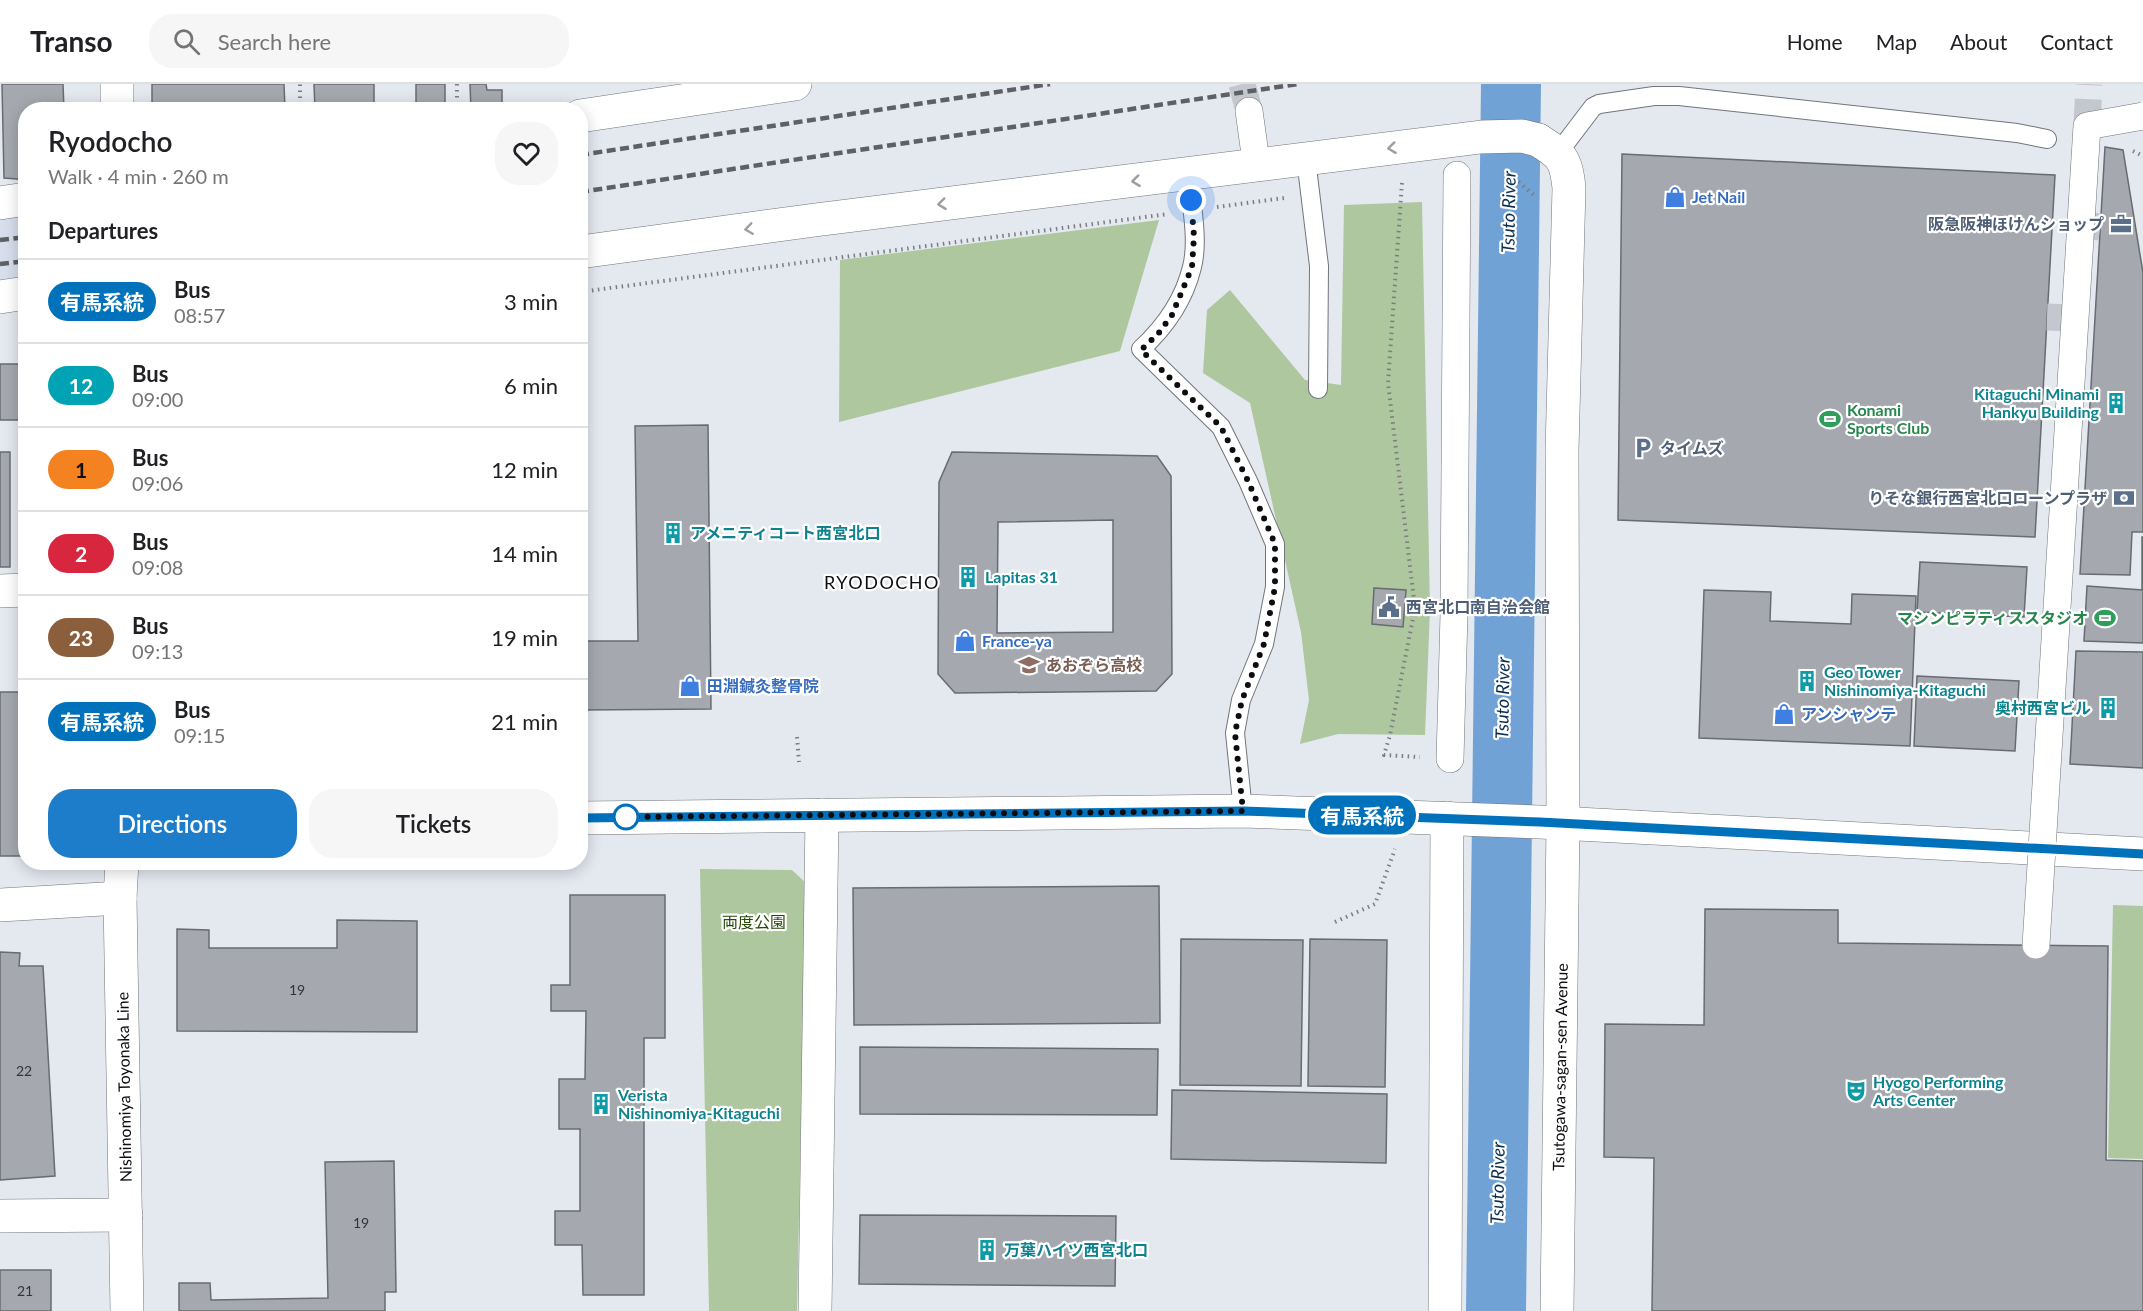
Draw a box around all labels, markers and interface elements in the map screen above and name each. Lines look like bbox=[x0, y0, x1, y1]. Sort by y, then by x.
search box bbox=[149, 14, 569, 68]
text: Transo bbox=[30, 24, 113, 58]
icon: search bbox=[170, 25, 203, 58]
text: Search here bbox=[218, 28, 331, 55]
text: Home bbox=[1787, 29, 1843, 54]
text: Map bbox=[1876, 29, 1917, 54]
text: About bbox=[1950, 29, 2007, 54]
text: Contact bbox=[2040, 29, 2113, 54]
button: heart bbox=[495, 122, 558, 185]
text: Ryodocho bbox=[48, 124, 172, 158]
one-way arrow bbox=[1387, 142, 1396, 154]
text: Walk · 4 min · 260 m bbox=[48, 164, 229, 188]
water label: Tsuto River bbox=[1496, 170, 1520, 253]
one-way arrow bbox=[1131, 174, 1140, 186]
your location bbox=[1176, 185, 1206, 215]
shop icon: Jet Nail bbox=[1663, 185, 1687, 209]
place label: Jet Nail bbox=[1692, 187, 1745, 206]
one-way arrow bbox=[938, 198, 947, 210]
office icon: 阪急阪神ほけんショップ bbox=[2109, 212, 2133, 236]
place label: 阪急阪神ほけんショップ bbox=[1928, 214, 2104, 233]
text: Departures bbox=[48, 217, 158, 244]
one-way arrow bbox=[744, 223, 754, 235]
text: Bus bbox=[174, 276, 210, 303]
text: 3 min bbox=[504, 288, 558, 315]
text: 有馬系統 bbox=[60, 289, 144, 314]
text: 08:57 bbox=[174, 303, 225, 327]
text: Bus bbox=[132, 360, 168, 387]
text: 6 min bbox=[504, 372, 558, 399]
text: 12 bbox=[69, 373, 93, 398]
place label: Kitaguchi Minami Hankyu Building bbox=[1974, 384, 2100, 421]
text: 09:00 bbox=[132, 387, 183, 411]
building icon: Kitaguchi Minami Hankyu Building bbox=[2104, 391, 2128, 415]
place label: Konami Sports Club bbox=[1847, 400, 1929, 437]
sports icon: Konami Sports Club bbox=[1818, 407, 1842, 431]
parking icon: タイムズ bbox=[1631, 436, 1655, 460]
place label: タイムズ bbox=[1660, 438, 1724, 457]
text: Bus bbox=[132, 444, 168, 471]
text: 12 min bbox=[491, 456, 558, 483]
text: 1 bbox=[75, 457, 87, 482]
text: 09:06 bbox=[132, 471, 183, 495]
bank icon: りそな銀行西宮北口ローンプラザ bbox=[2112, 486, 2136, 510]
place label: りそな銀行西宮北口ローンプラザ bbox=[1868, 488, 2107, 507]
building icon: アメニティコート西宮北口 bbox=[661, 521, 685, 545]
place label: アメニティコート西宮北口 bbox=[690, 523, 880, 542]
text: Bus bbox=[132, 528, 168, 555]
text: 14 min bbox=[491, 540, 558, 567]
text: 2 bbox=[75, 541, 87, 566]
text: 09:08 bbox=[132, 555, 183, 579]
building icon: Lapitas 31 bbox=[956, 565, 980, 589]
place label: Lapitas 31 bbox=[985, 567, 1058, 586]
district label: RYODOCHO bbox=[824, 571, 940, 593]
public building icon: 西宮北口南自治会館 bbox=[1377, 595, 1401, 619]
place label: 西宮北口南自治会館 bbox=[1406, 597, 1550, 616]
sports icon: マシンピラティススタジオ bbox=[2093, 606, 2117, 630]
place label: マシンピラティススタジオ bbox=[1897, 608, 2088, 627]
text: Bus bbox=[132, 612, 168, 639]
text: 19 min bbox=[491, 624, 558, 651]
text: 23 bbox=[69, 625, 93, 650]
shop icon: France-ya bbox=[953, 629, 977, 653]
place label: France-ya bbox=[982, 631, 1052, 650]
text: 09:13 bbox=[132, 639, 183, 663]
school or university icon: あおぞら高校 bbox=[1017, 653, 1041, 677]
place label: あおぞら高校 bbox=[1046, 655, 1142, 674]
water label: Tsuto River bbox=[1490, 656, 1514, 739]
place label: Geo Tower Nishinomiya-Kitaguchi bbox=[1824, 662, 1986, 699]
building icon: Geo Tower Nishinomiya-Kitaguchi bbox=[1795, 669, 1819, 693]
shop icon: 田淵鍼灸整骨院 bbox=[678, 674, 702, 698]
place label: 田淵鍼灸整骨院 bbox=[707, 676, 819, 695]
text: Bus bbox=[174, 696, 210, 723]
building icon: 奥村西宮ビル bbox=[2096, 696, 2120, 720]
place label: 奥村西宮ビル bbox=[1995, 698, 2091, 717]
shop icon: アンシャンテ bbox=[1772, 702, 1796, 726]
place label: アンシャンテ bbox=[1801, 704, 1896, 723]
text: 21 min bbox=[491, 708, 558, 735]
text: 有馬系統 bbox=[60, 709, 144, 734]
text: 09:15 bbox=[174, 723, 225, 747]
button: Directions bbox=[48, 789, 297, 858]
button: Tickets bbox=[309, 789, 558, 858]
line badge: 有馬系統 bbox=[1320, 796, 1404, 834]
text: 有馬系統 bbox=[1320, 803, 1404, 828]
unlabelled marker bbox=[613, 804, 639, 830]
park label: 両度公園 bbox=[722, 912, 786, 931]
street label: Tsutogawa-sagan-sen Avenue bbox=[1548, 963, 1571, 1171]
house number: 19 bbox=[289, 981, 305, 998]
street label: Nishinomiya Toyonaka Line bbox=[112, 992, 135, 1182]
house number: 22 bbox=[16, 1062, 32, 1079]
place label: Hyogo Performing Arts Center bbox=[1872, 1072, 2004, 1109]
theatre icon: Hyogo Performing Arts Center bbox=[1844, 1079, 1868, 1103]
place label: Verista Nishinomiya-Kitaguchi bbox=[617, 1085, 780, 1122]
building icon: Verista Nishinomiya-Kitaguchi bbox=[589, 1092, 613, 1116]
water label: Tsuto River bbox=[1485, 1141, 1509, 1224]
house number: 19 bbox=[353, 1214, 369, 1231]
building icon: 万葉ハイツ西宮北口 bbox=[975, 1238, 999, 1262]
place label: 万葉ハイツ西宮北口 bbox=[1004, 1240, 1148, 1259]
house number: 21 bbox=[17, 1282, 33, 1299]

